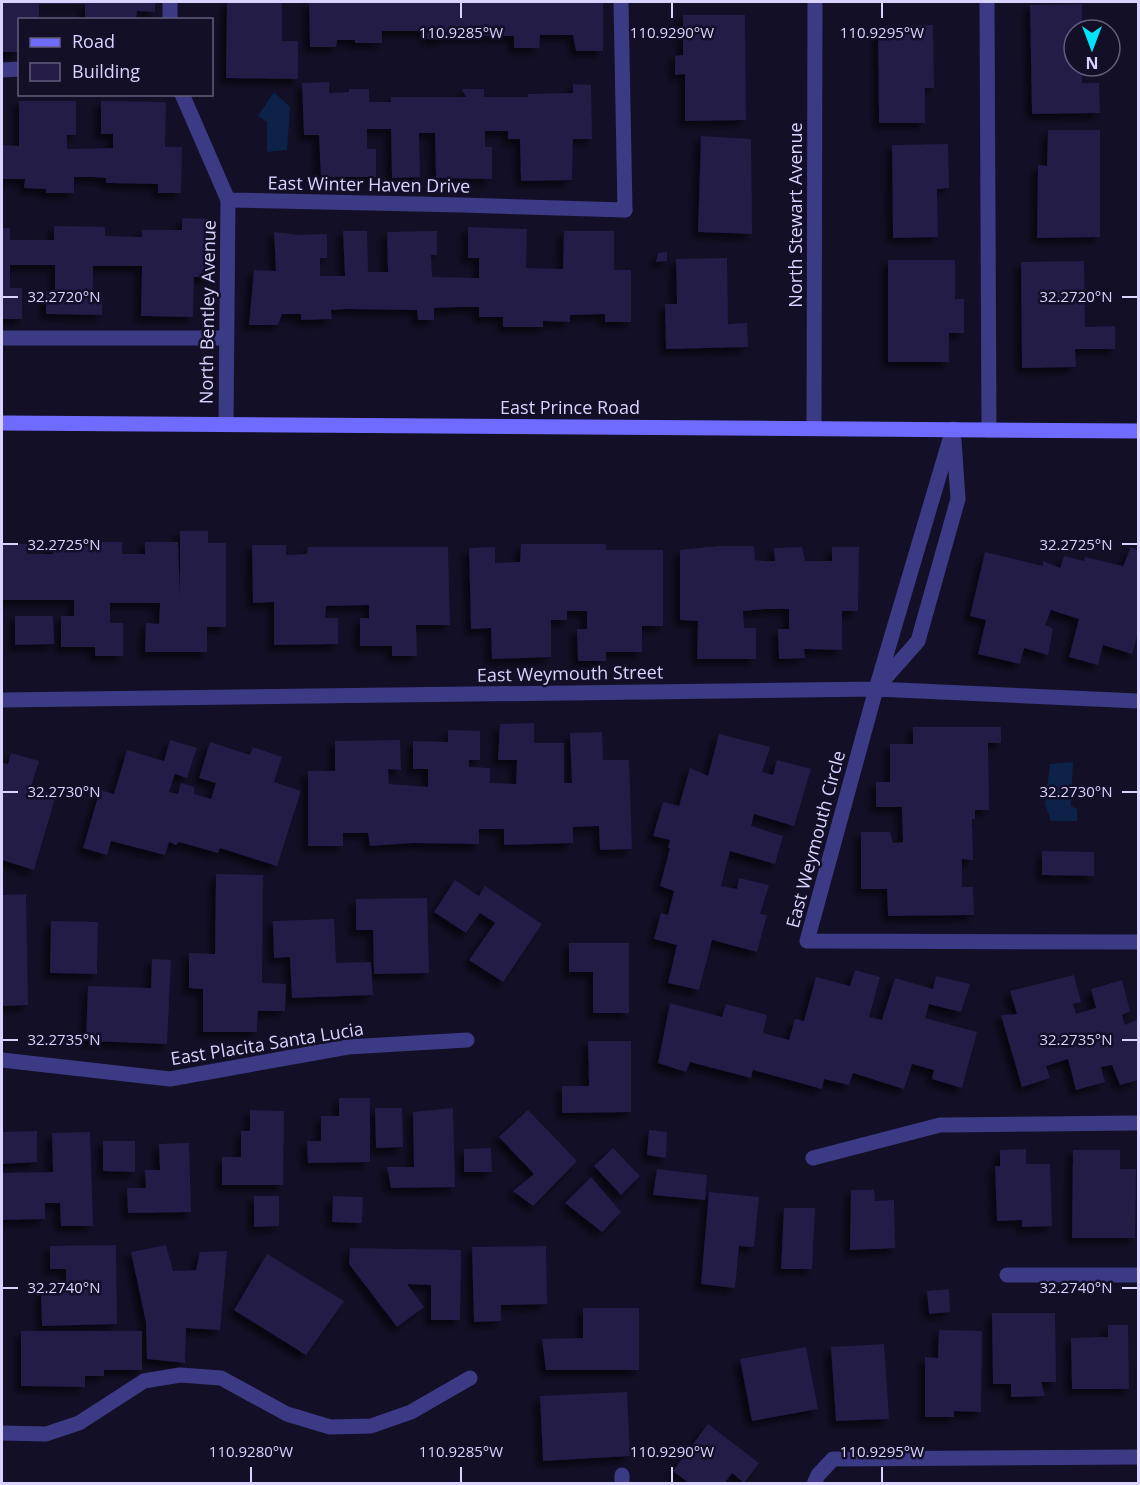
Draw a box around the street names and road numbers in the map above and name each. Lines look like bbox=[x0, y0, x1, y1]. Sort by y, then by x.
street label: North Stewart Avenue bbox=[783, 122, 807, 308]
street label: East Winter Haven Drive bbox=[268, 170, 470, 198]
street label: North Bentley Avenue bbox=[193, 220, 221, 404]
street label: East Prince Road bbox=[500, 395, 640, 419]
street label: East Weymouth Street bbox=[477, 659, 663, 687]
street label: East Weymouth Circle bbox=[780, 748, 850, 930]
street label: East Placita Santa Lucia bbox=[169, 1016, 365, 1070]

